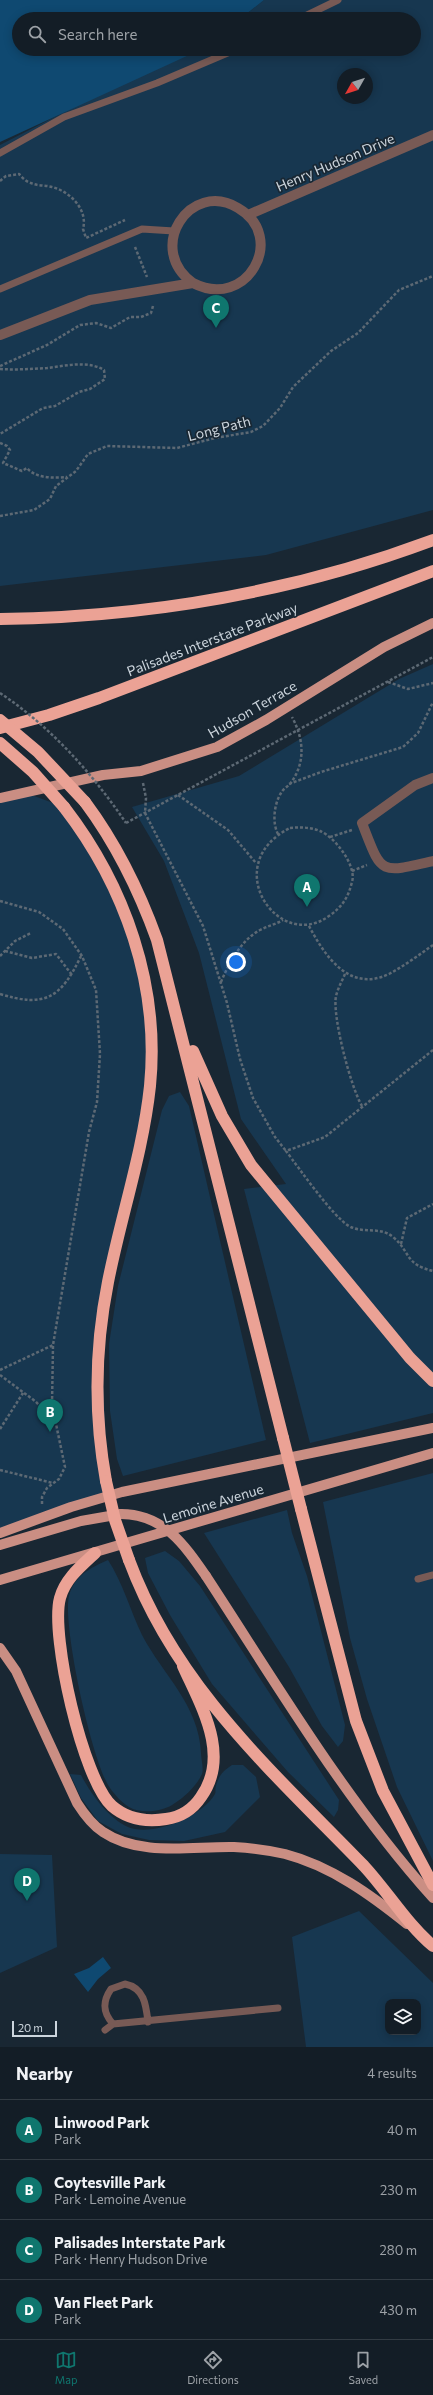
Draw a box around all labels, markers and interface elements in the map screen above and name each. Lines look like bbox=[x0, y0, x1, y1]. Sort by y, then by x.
search box bbox=[12, 12, 421, 56]
icon: search bbox=[26, 23, 48, 45]
text: Search here bbox=[58, 25, 137, 43]
north arrow bbox=[337, 68, 373, 104]
street label: Henry Hudson Drive bbox=[273, 129, 397, 195]
pin: C bbox=[203, 295, 229, 328]
street label: Long Path bbox=[186, 412, 252, 444]
street label: Palisades Interstate Parkway bbox=[124, 599, 300, 679]
street label: Hudson Terrace bbox=[205, 677, 299, 741]
pin: A bbox=[294, 874, 320, 907]
your location bbox=[226, 952, 246, 972]
pin: B bbox=[37, 1399, 63, 1432]
street label: Lemoine Avenue bbox=[161, 1480, 265, 1526]
pin: D bbox=[14, 1868, 40, 1901]
map controls bbox=[385, 1999, 421, 2035]
button: layers bbox=[385, 1999, 421, 2035]
scale bar bbox=[12, 2019, 57, 2038]
text: 20 m bbox=[18, 2021, 43, 2034]
text: Nearby bbox=[16, 2063, 73, 2084]
text: 4 results bbox=[367, 2065, 417, 2081]
text: Linwood Park bbox=[54, 2113, 150, 2131]
text: A bbox=[24, 2122, 34, 2138]
text: 40 m bbox=[387, 2122, 417, 2138]
text: Park bbox=[54, 2131, 81, 2147]
text: Coytesville Park bbox=[54, 2173, 166, 2191]
text: B bbox=[25, 2182, 33, 2198]
text: 230 m bbox=[380, 2182, 417, 2198]
text: Park · Lemoine Avenue bbox=[54, 2191, 186, 2207]
text: Palisades Interstate Park bbox=[54, 2233, 226, 2251]
text: C bbox=[25, 2242, 33, 2258]
text: 280 m bbox=[380, 2242, 417, 2258]
text: Park · Henry Hudson Drive bbox=[54, 2251, 207, 2267]
text: Van Fleet Park bbox=[54, 2293, 153, 2311]
text: D bbox=[24, 2302, 34, 2318]
text: 430 m bbox=[379, 2302, 417, 2318]
text: Park bbox=[54, 2311, 81, 2327]
tab: Map bbox=[55, 2349, 78, 2386]
tab: Directions bbox=[187, 2349, 239, 2386]
tab: Saved bbox=[348, 2349, 378, 2386]

